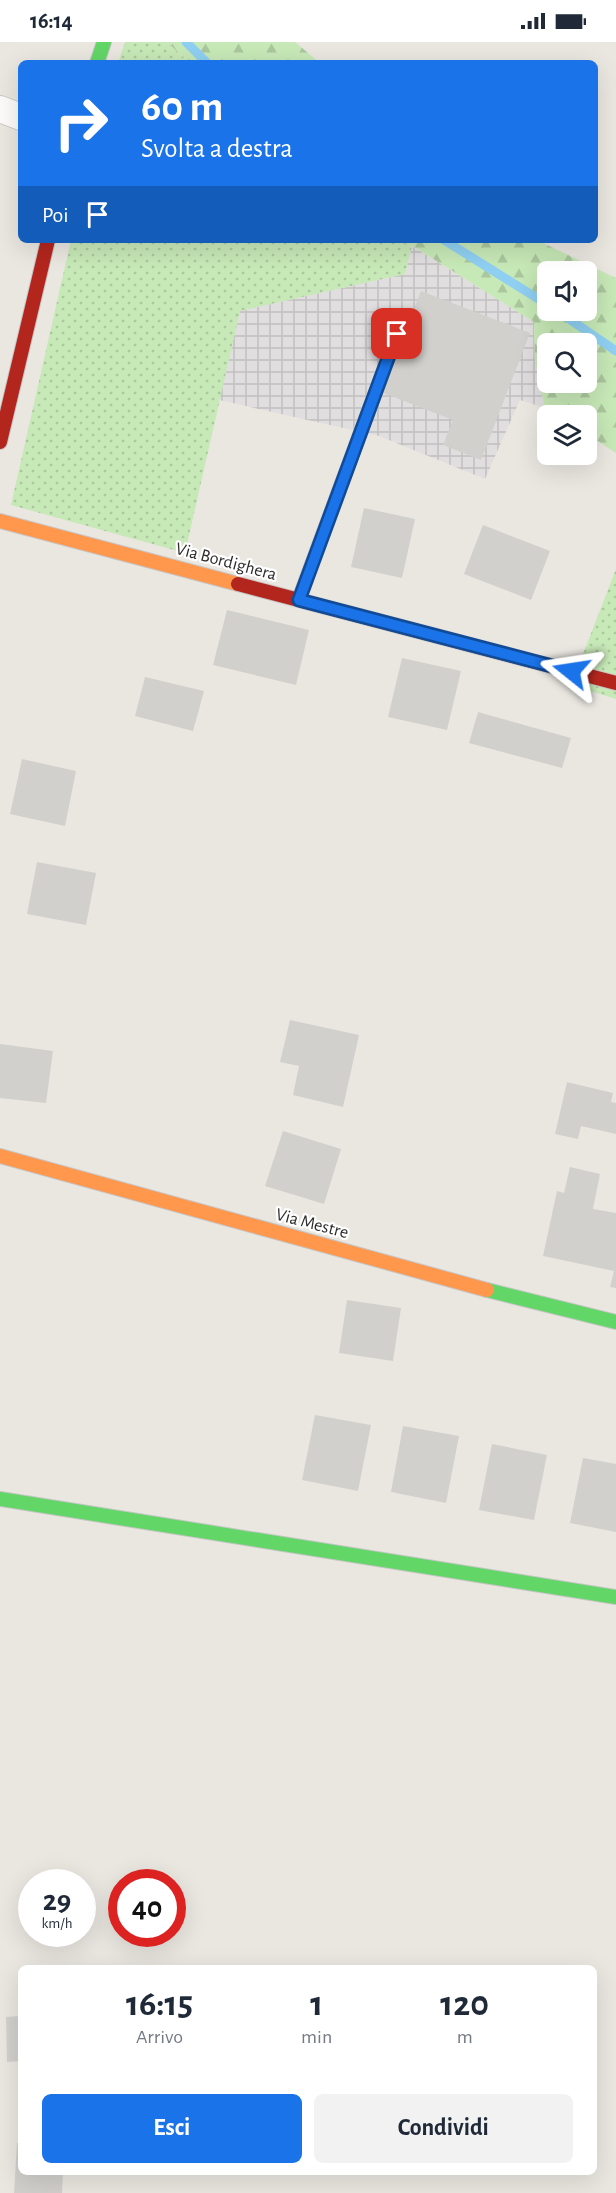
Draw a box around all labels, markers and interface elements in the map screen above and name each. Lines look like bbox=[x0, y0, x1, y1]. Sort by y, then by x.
text: 16:14 bbox=[30, 10, 73, 32]
icon: right bbox=[42, 84, 120, 162]
text: 60 m bbox=[141, 86, 223, 128]
text: Svolta a destra bbox=[141, 135, 293, 162]
icon: arrive bbox=[81, 198, 114, 231]
text: Poi bbox=[42, 204, 69, 226]
map controls bbox=[537, 261, 597, 465]
button: sound bbox=[537, 261, 597, 321]
pin bbox=[371, 308, 422, 359]
icon: arrive bbox=[380, 317, 413, 350]
button: search bbox=[537, 333, 597, 393]
button: layers bbox=[537, 405, 597, 465]
street label: Via Bordighera bbox=[174, 540, 278, 584]
position arrow bbox=[539, 639, 603, 703]
street label: Via Mestre bbox=[274, 1206, 350, 1242]
speed limit sign: 40 bbox=[108, 1869, 186, 1947]
text: 29 bbox=[43, 1886, 71, 1916]
text: km/h bbox=[42, 1916, 72, 1931]
text: 16:15 bbox=[126, 1986, 193, 2022]
text: 1 bbox=[310, 1986, 323, 2022]
text: 120 bbox=[440, 1986, 489, 2022]
text: Arrivo bbox=[136, 2027, 183, 2047]
text: min bbox=[301, 2027, 332, 2047]
text: m bbox=[457, 2027, 473, 2047]
button: Esci bbox=[42, 2094, 302, 2163]
button: Condividi bbox=[314, 2094, 573, 2163]

